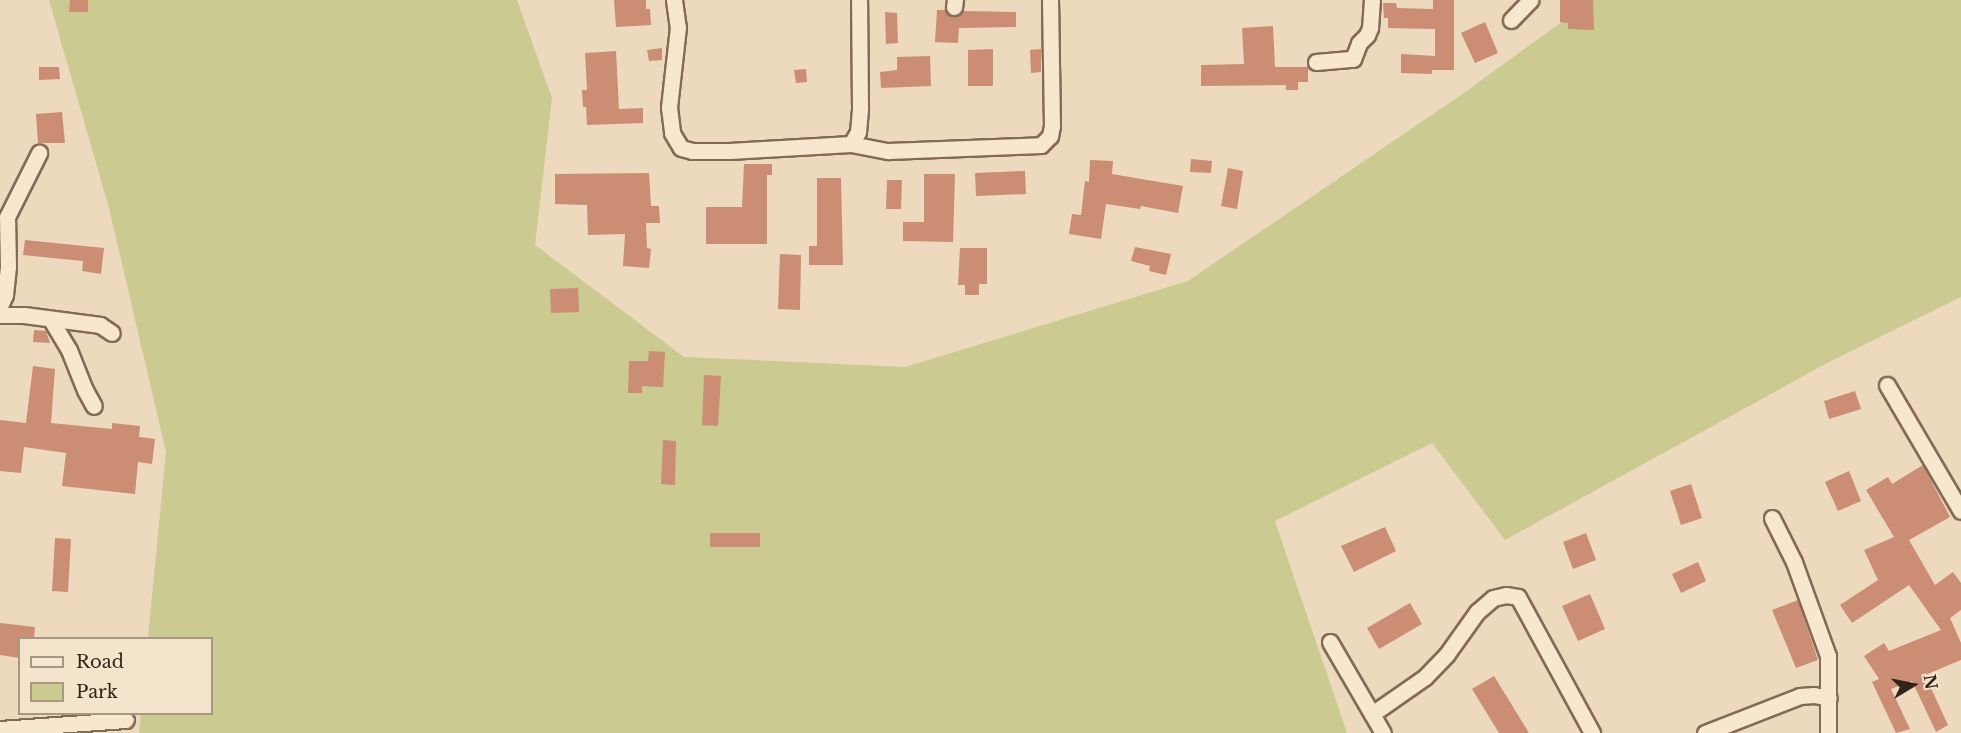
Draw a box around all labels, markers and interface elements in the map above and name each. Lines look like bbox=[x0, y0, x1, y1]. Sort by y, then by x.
legend bbox=[18, 637, 213, 715]
text: Road bbox=[76, 651, 124, 673]
north arrow bbox=[1883, 655, 1943, 715]
text: N bbox=[1920, 673, 1942, 691]
text: Park bbox=[76, 681, 118, 703]

